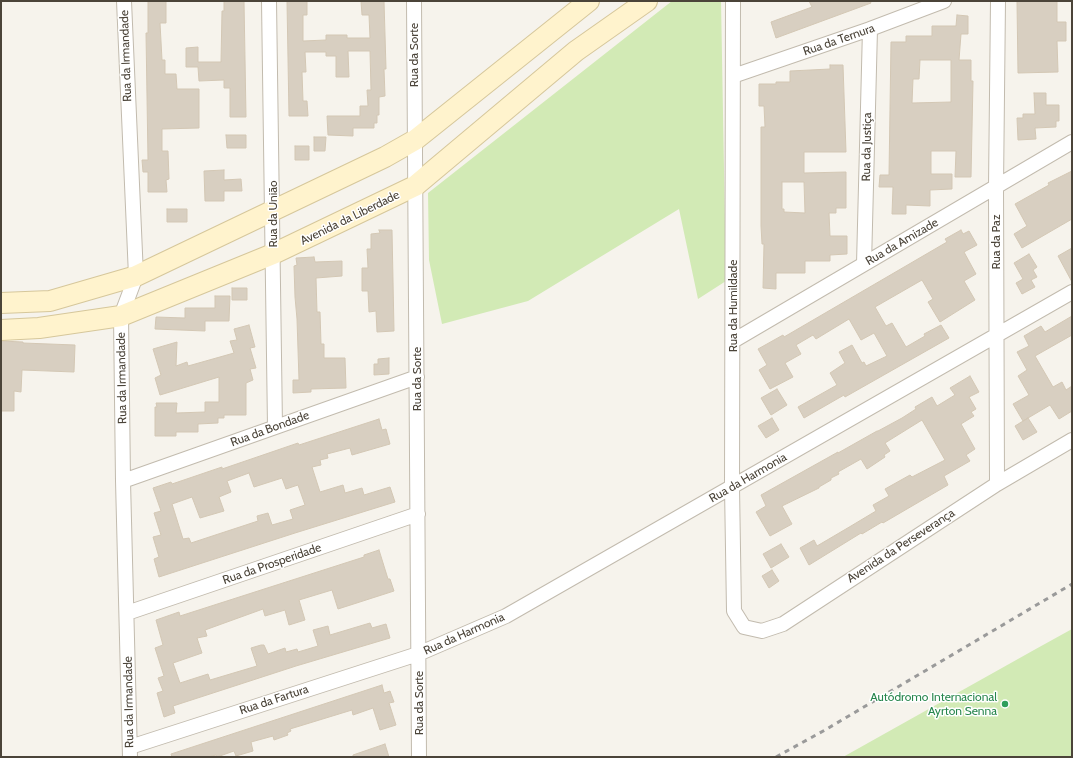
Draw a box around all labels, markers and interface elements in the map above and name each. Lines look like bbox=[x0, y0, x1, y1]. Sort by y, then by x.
street label: Rua da Irmandade bbox=[117, 10, 135, 102]
street label: Rua da Ternura bbox=[801, 21, 877, 59]
street label: Rua da Sorte bbox=[407, 23, 421, 87]
street label: Rua da Justiça bbox=[859, 112, 875, 182]
street label: Rua da União bbox=[266, 180, 280, 248]
street label: Avenida da Liberdade bbox=[298, 188, 402, 248]
street label: Rua da Paz bbox=[989, 214, 1003, 270]
street label: Rua da Amizade bbox=[863, 215, 941, 269]
street label: Rua da Humildade bbox=[726, 260, 740, 352]
street label: Rua da Irmandade bbox=[114, 332, 130, 424]
street label: Rua da Sorte bbox=[410, 347, 424, 411]
street label: Rua da Bondade bbox=[229, 408, 311, 450]
street label: Rua da Harmonia bbox=[707, 450, 789, 506]
street label: Avenida da Perseverança bbox=[844, 506, 958, 586]
street label: Rua da Prosperidade bbox=[221, 540, 323, 588]
street label: Rua da Harmonia bbox=[421, 610, 507, 658]
street label: Rua da Irmandade bbox=[121, 656, 137, 748]
street label: Rua da Sorte bbox=[412, 671, 426, 735]
street label: Rua da Fartura bbox=[238, 682, 310, 718]
place label: Autódromo Internacional Ayrton Senna bbox=[870, 690, 997, 718]
marker: Autódromo Internacional Ayrton Senna bbox=[1000, 699, 1010, 709]

